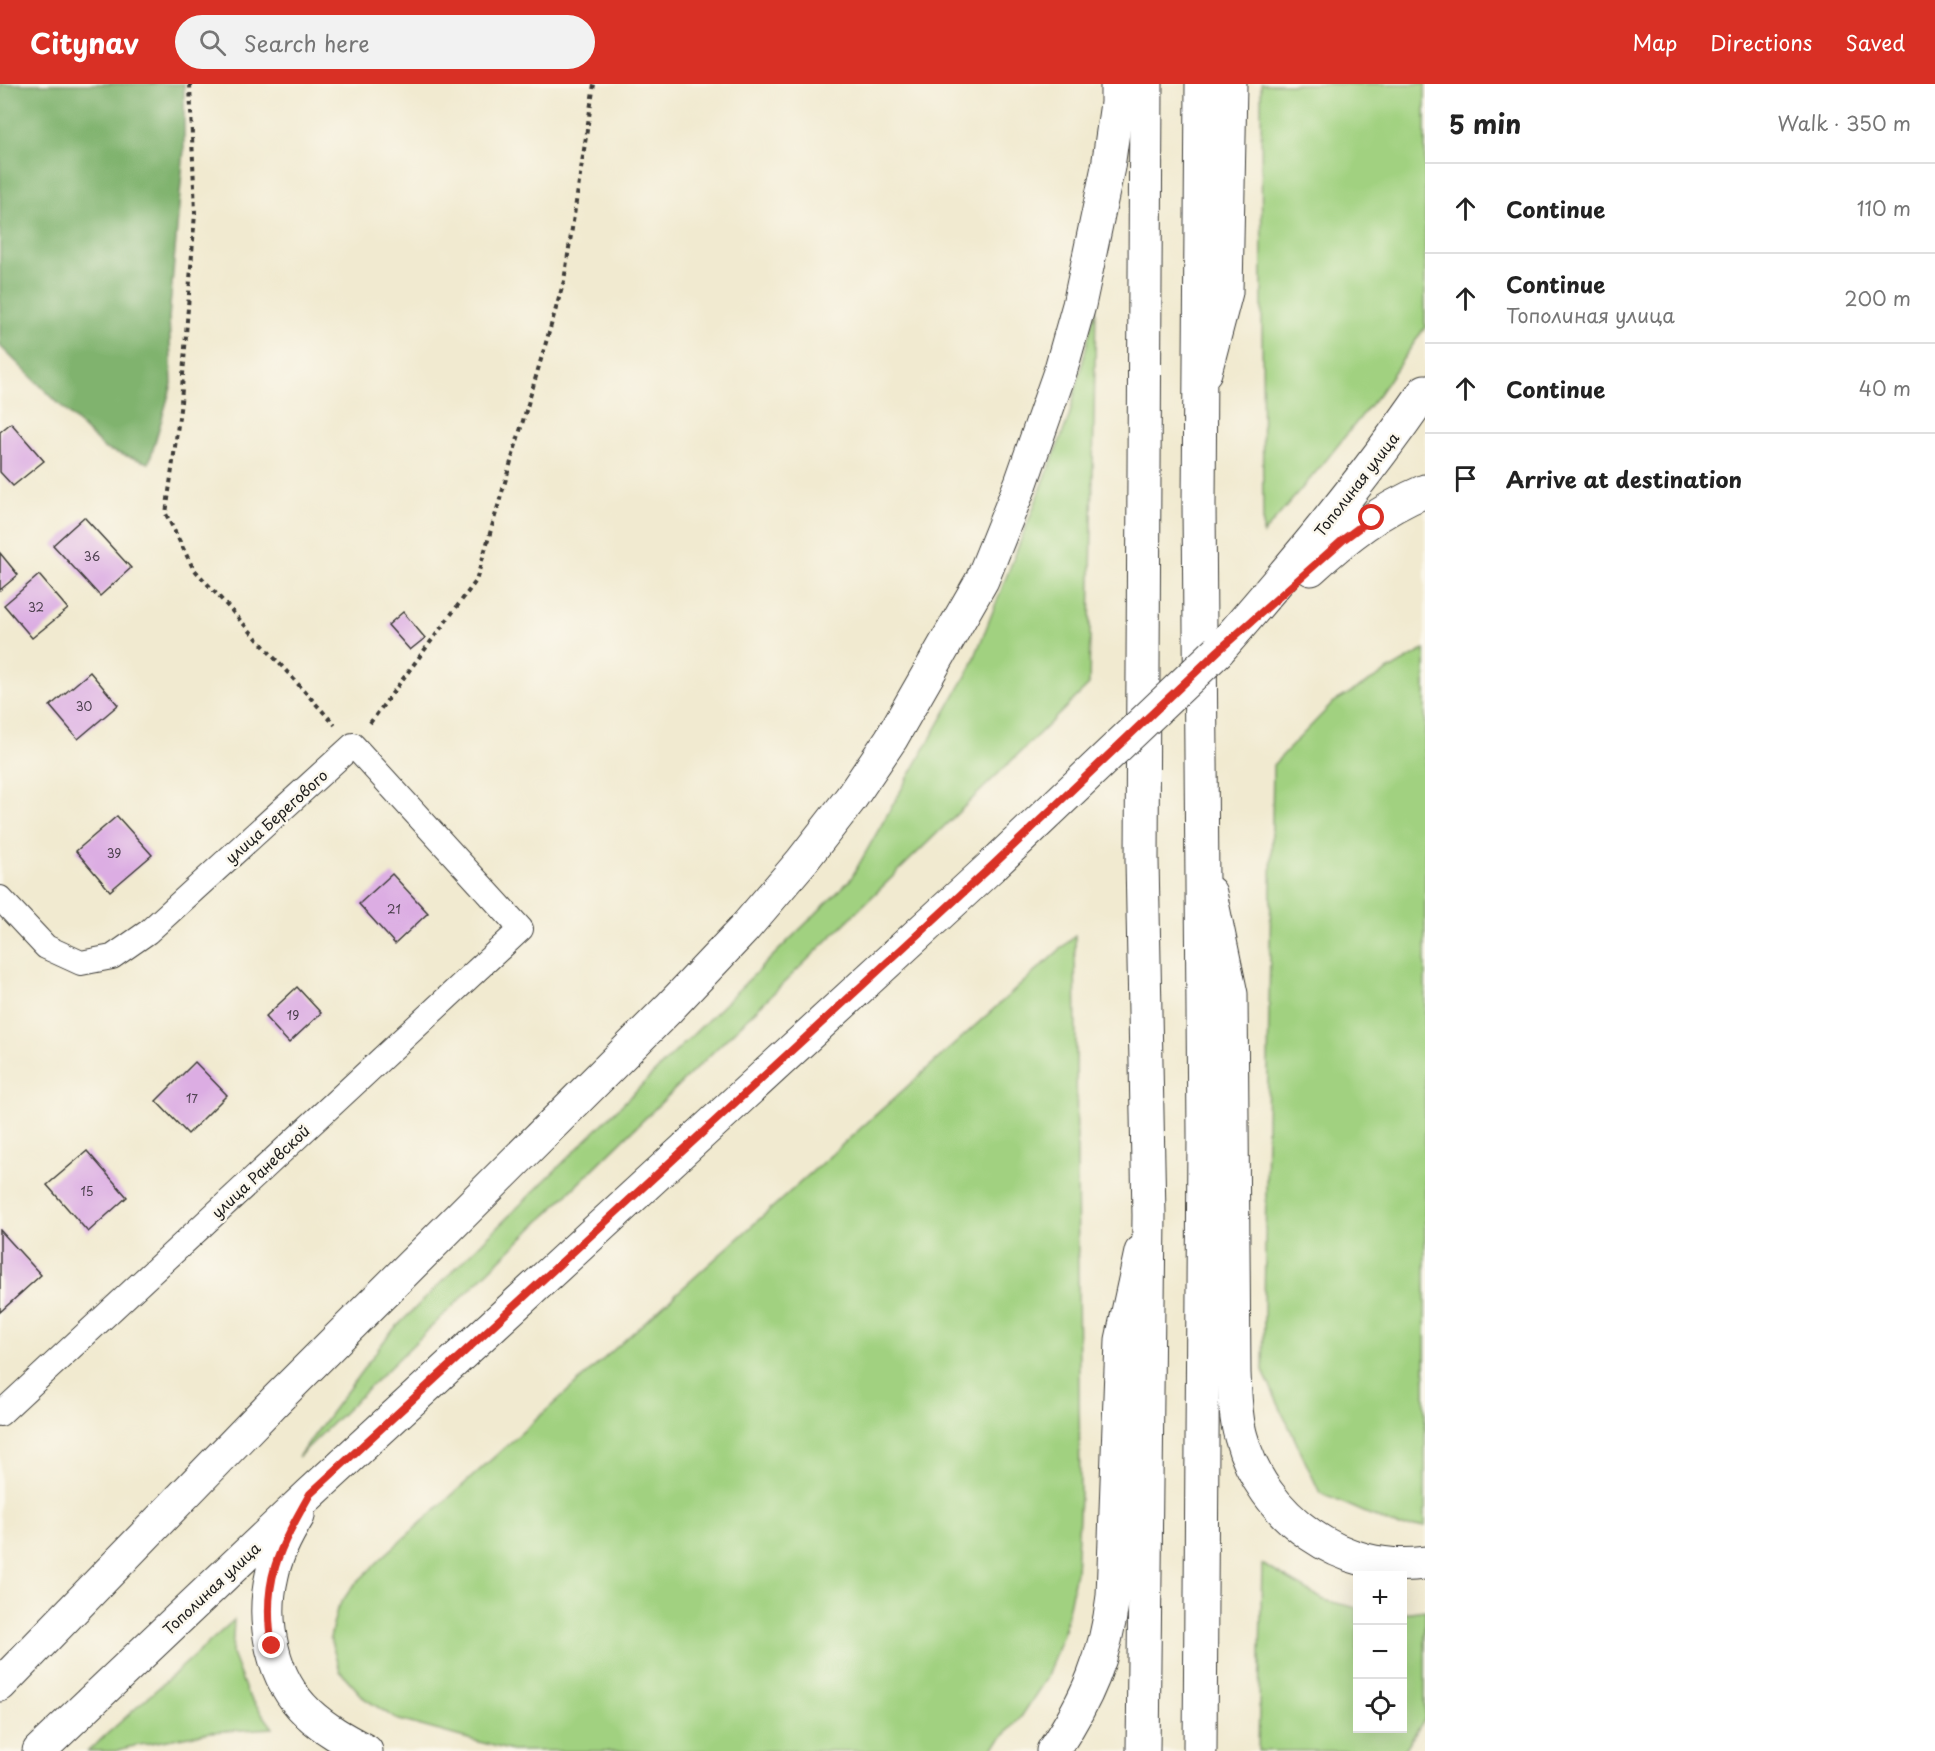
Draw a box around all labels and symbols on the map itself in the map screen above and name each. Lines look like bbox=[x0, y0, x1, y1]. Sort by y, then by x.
street label: Тополиная улица bbox=[1308, 427, 1404, 541]
route start bbox=[1358, 504, 1384, 530]
house number: 36 bbox=[84, 547, 100, 565]
house number: 32 bbox=[28, 598, 44, 616]
house number: 30 bbox=[76, 697, 93, 715]
street label: улица Берегового bbox=[220, 764, 332, 868]
house number: 39 bbox=[107, 844, 121, 862]
house number: 21 bbox=[387, 900, 401, 918]
house number: 19 bbox=[287, 1006, 299, 1024]
house number: 17 bbox=[186, 1089, 198, 1107]
street label: улица Раневской bbox=[206, 1119, 314, 1223]
house number: 15 bbox=[80, 1182, 94, 1200]
street label: Тополиная улица bbox=[157, 1536, 266, 1640]
route end bbox=[258, 1632, 284, 1658]

